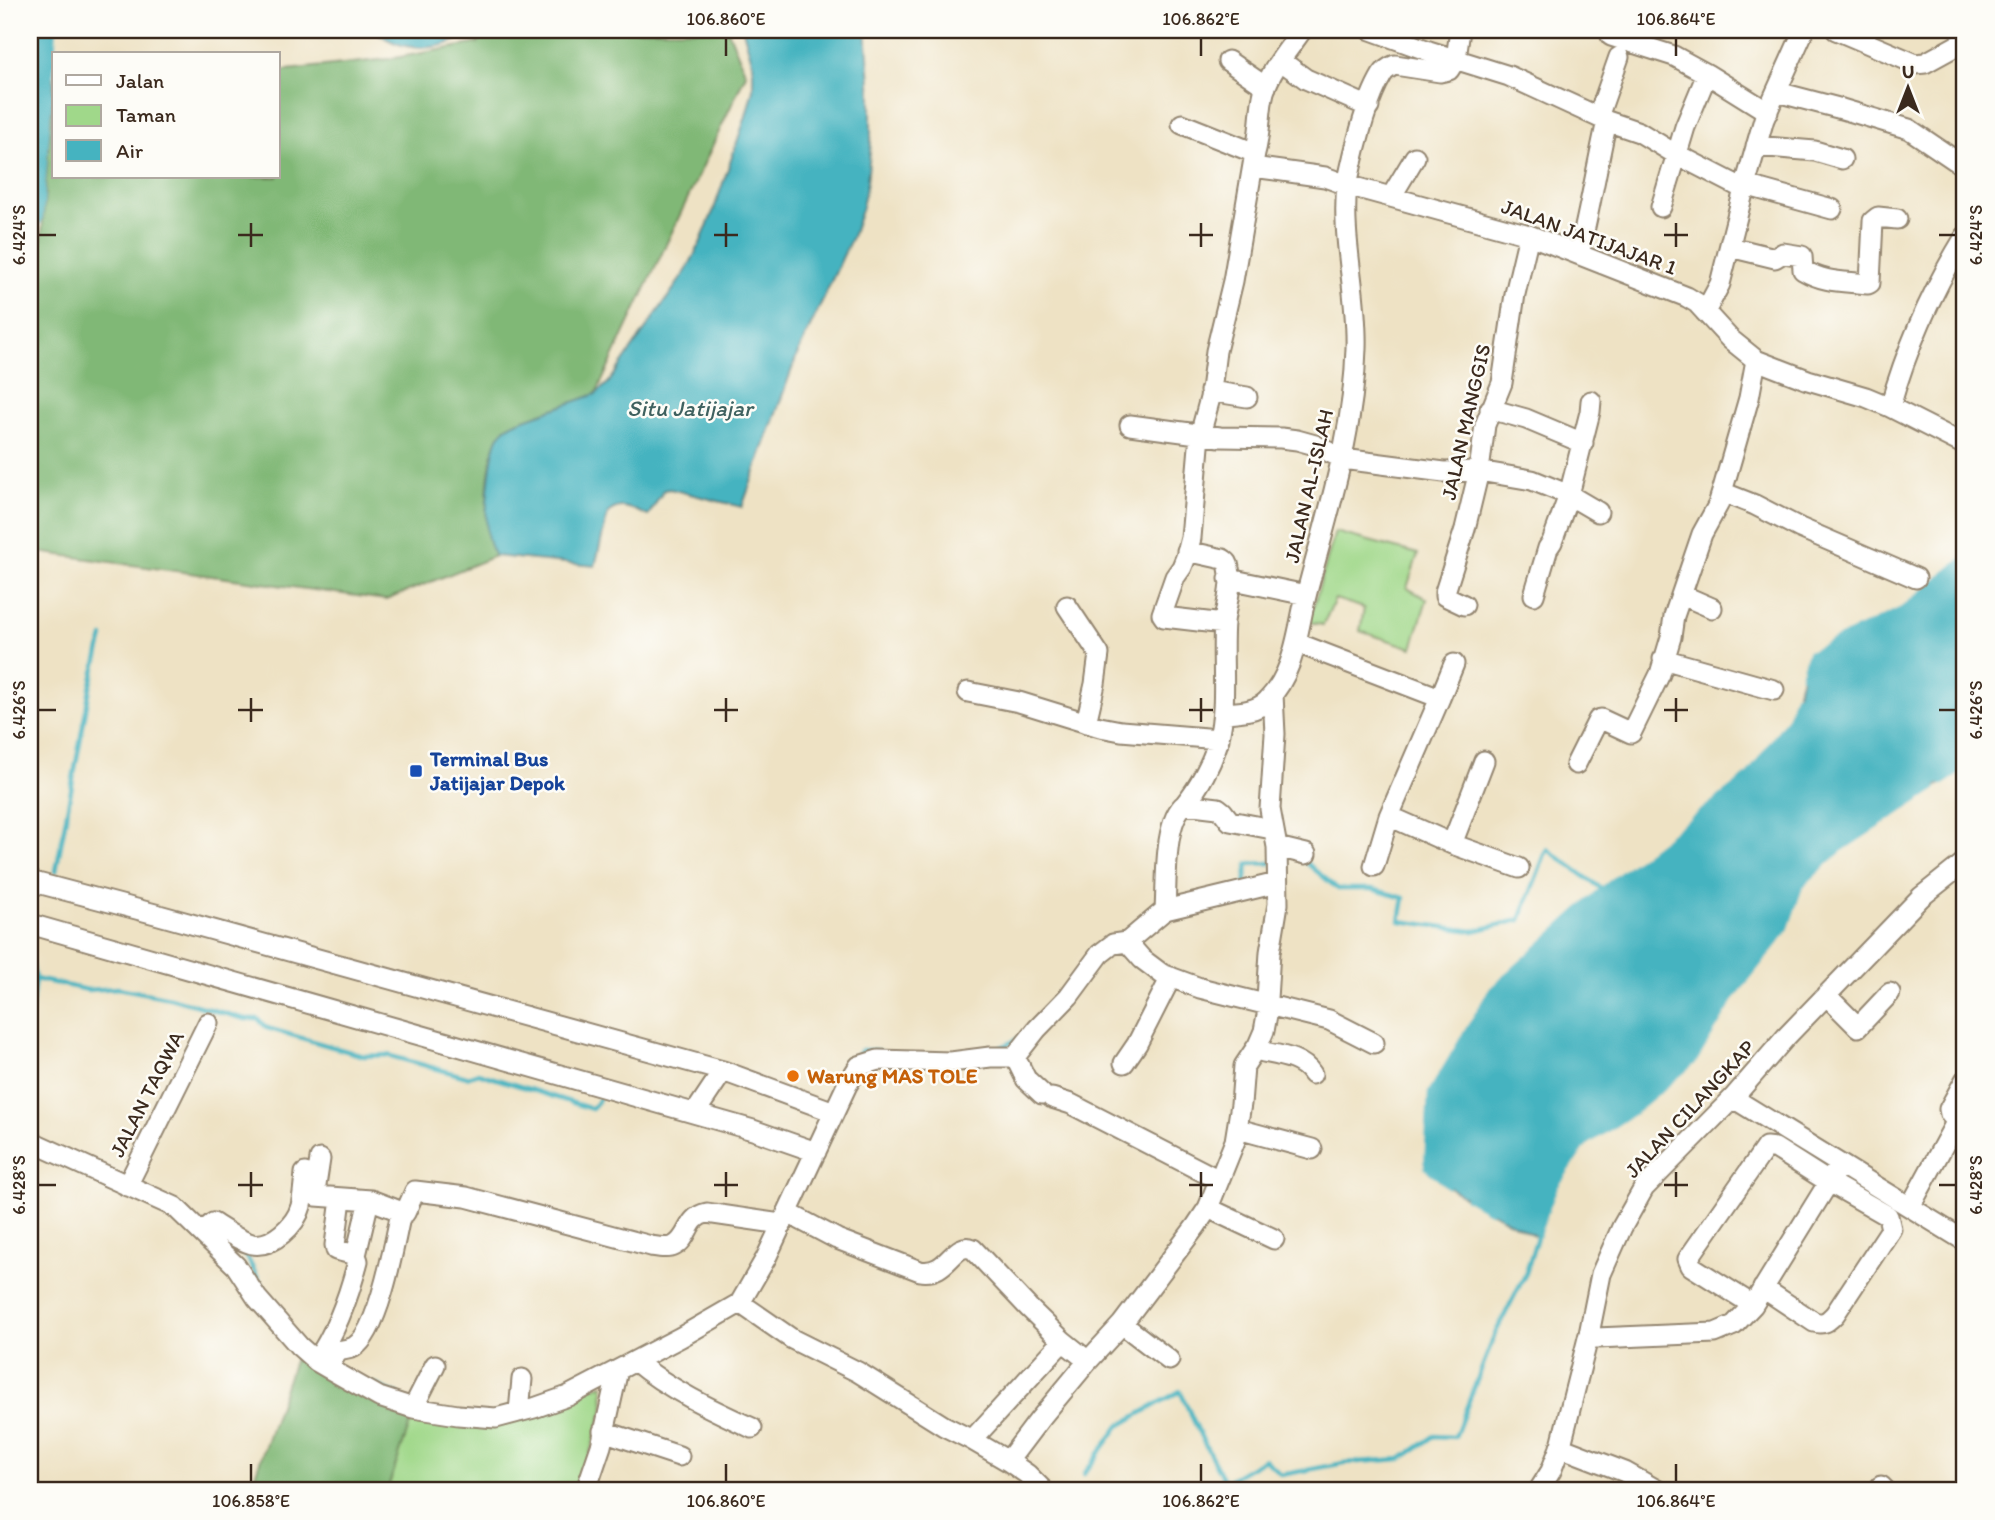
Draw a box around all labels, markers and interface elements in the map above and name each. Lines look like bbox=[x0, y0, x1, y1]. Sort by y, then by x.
text: 106.860°E bbox=[686, 8, 766, 30]
text: 106.862°E bbox=[1162, 8, 1240, 30]
text: 106.864°E bbox=[1637, 8, 1715, 30]
legend bbox=[52, 52, 280, 178]
north arrow bbox=[1872, 52, 1942, 122]
text: U bbox=[1902, 60, 1914, 83]
text: Jalan bbox=[116, 68, 164, 93]
text: Taman bbox=[116, 102, 176, 127]
text: Air bbox=[116, 138, 144, 163]
street label: JALAN JATIJAJAR 1 bbox=[1498, 193, 1680, 280]
text: 6.424°S bbox=[8, 205, 30, 265]
text: 6.424°S bbox=[1965, 205, 1987, 265]
street label: JALAN MANGGIS bbox=[1435, 342, 1496, 502]
water label: Situ Jatijajar bbox=[627, 394, 755, 422]
street label: JALAN AL-ISLAH bbox=[1279, 407, 1338, 565]
text: 6.426°S bbox=[8, 680, 30, 740]
text: 6.426°S bbox=[1965, 680, 1987, 740]
place label: Terminal Bus Jatijajar Depok bbox=[429, 746, 566, 796]
marker: Terminal Bus Jatijajar Depok bbox=[408, 763, 424, 779]
street label: JALAN TAQWA bbox=[104, 1026, 189, 1161]
street label: JALAN CILANGKAP bbox=[1619, 1035, 1760, 1183]
place label: Warung MAS TOLE bbox=[807, 1063, 978, 1089]
marker: Warung MAS TOLE bbox=[785, 1068, 801, 1084]
text: 6.428°S bbox=[8, 1155, 30, 1215]
text: 6.428°S bbox=[1965, 1155, 1987, 1215]
text: 106.858°E bbox=[212, 1490, 290, 1512]
text: 106.860°E bbox=[686, 1490, 766, 1512]
text: 106.862°E bbox=[1162, 1490, 1240, 1512]
text: 106.864°E bbox=[1637, 1490, 1715, 1512]

